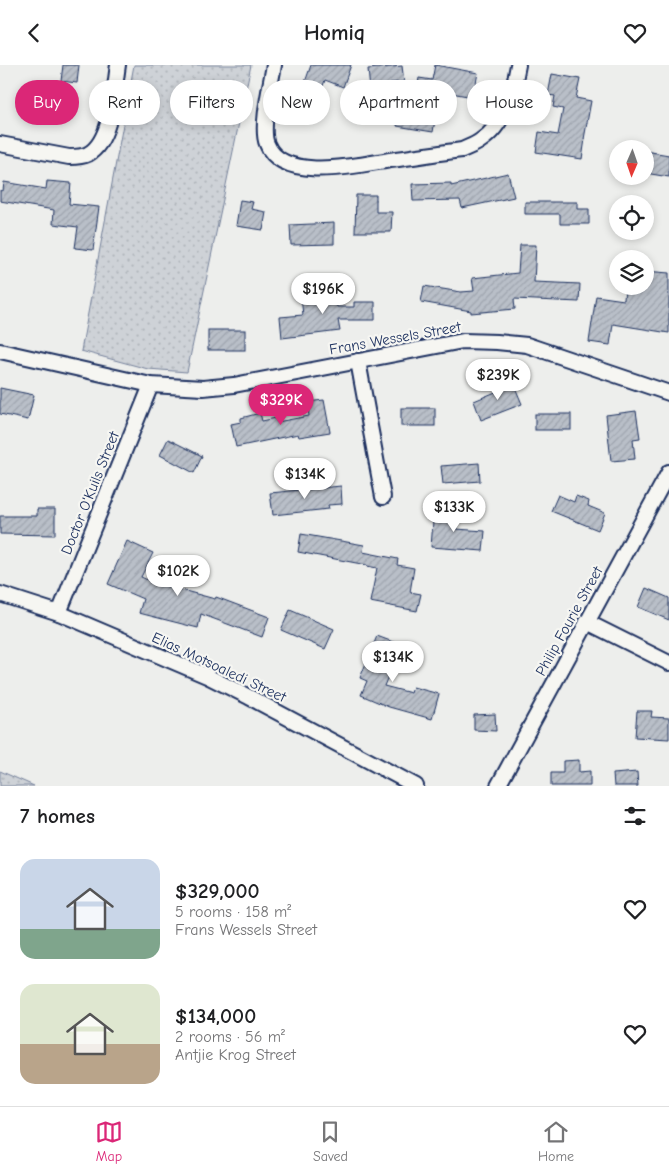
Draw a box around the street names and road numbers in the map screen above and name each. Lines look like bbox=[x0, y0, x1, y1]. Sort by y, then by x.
street label: Frans Wessels Street bbox=[328, 317, 463, 358]
street label: Doctor O'Kuils Street bbox=[57, 428, 123, 557]
street label: Philip Fourie Street bbox=[531, 563, 607, 679]
street label: Elias Motsoaledi Street bbox=[149, 628, 290, 706]

